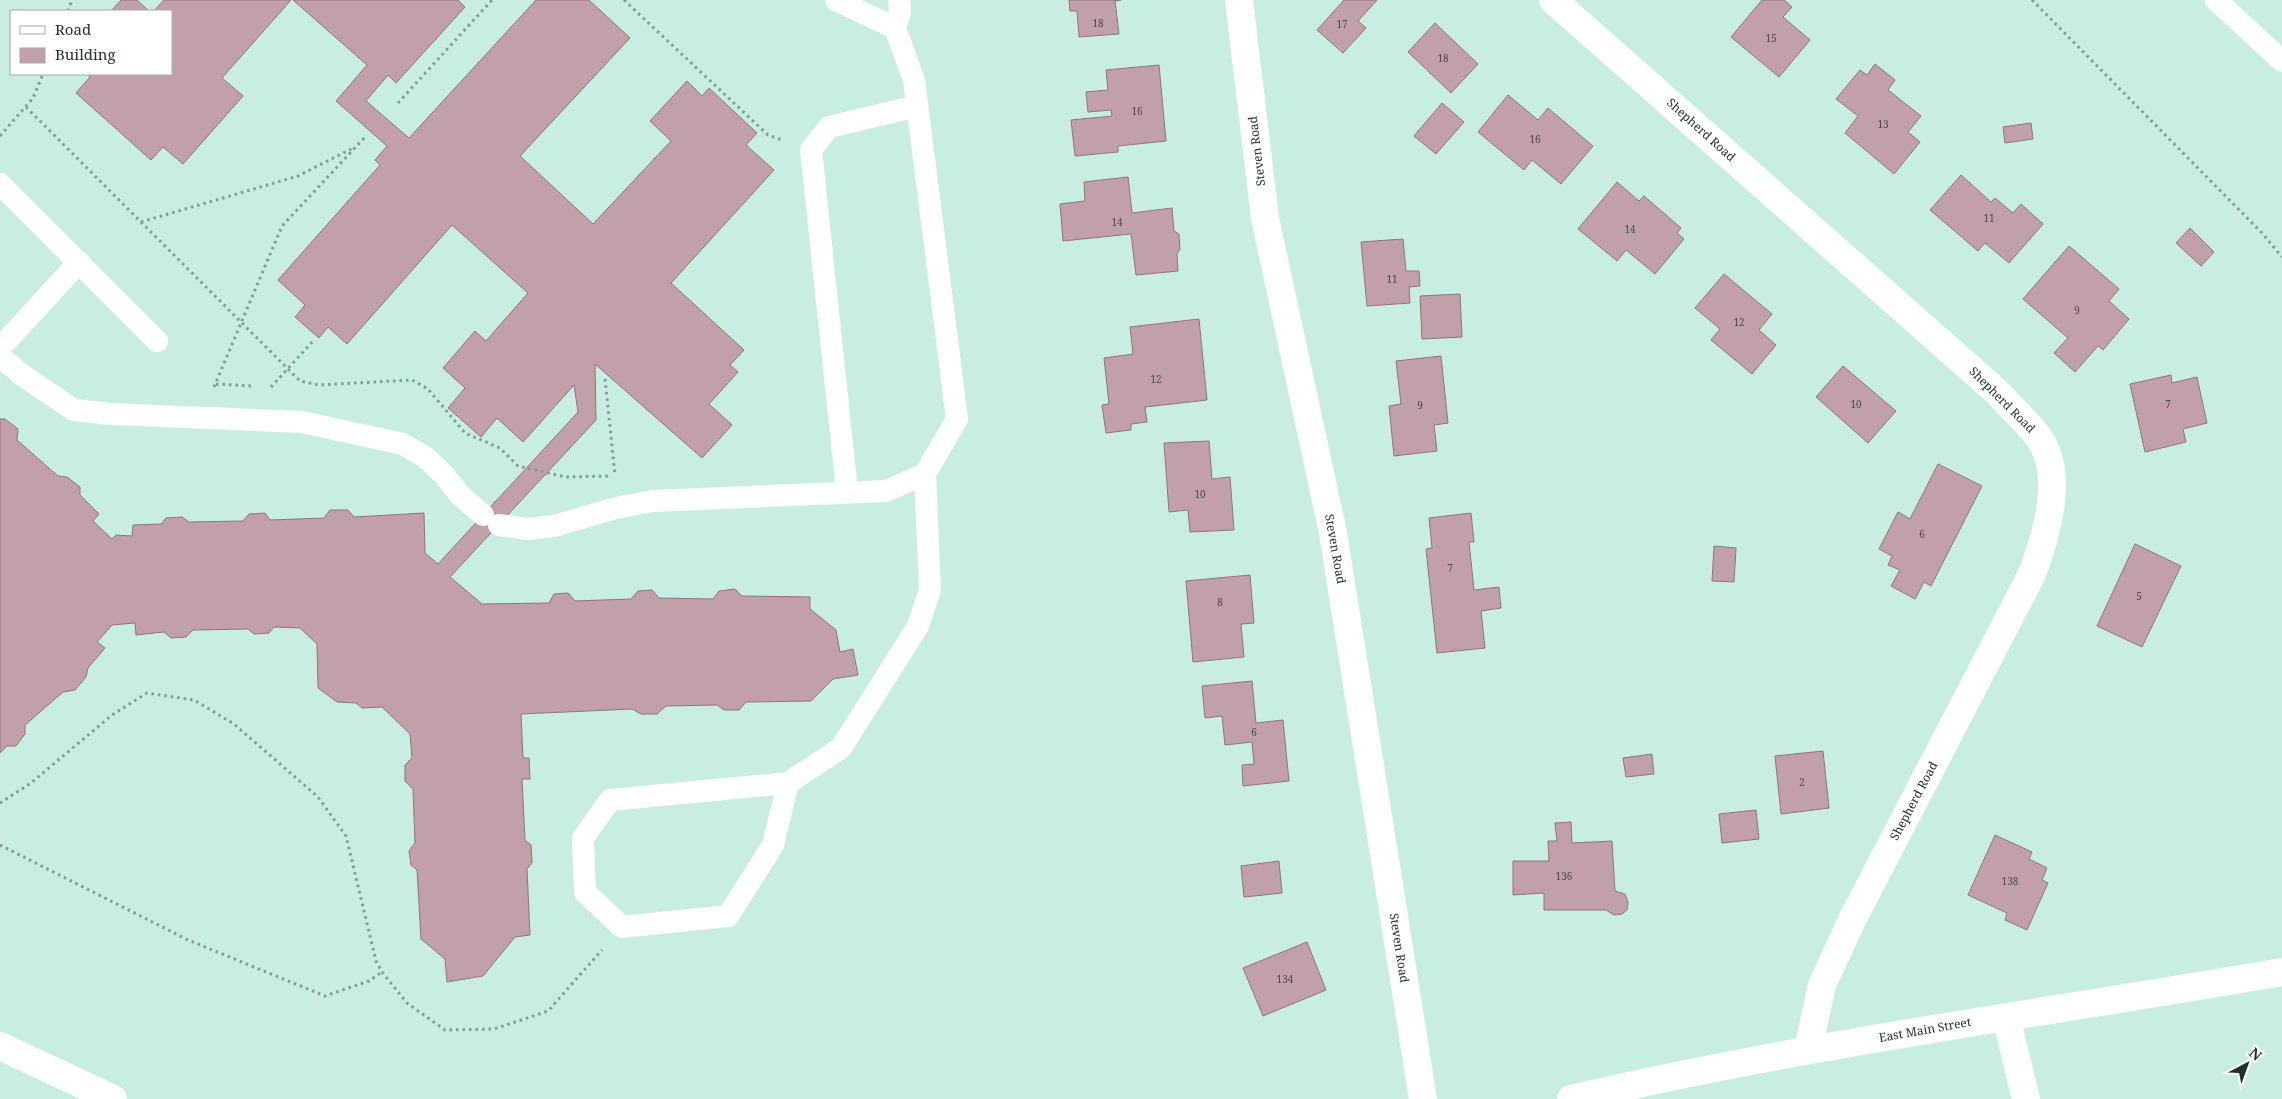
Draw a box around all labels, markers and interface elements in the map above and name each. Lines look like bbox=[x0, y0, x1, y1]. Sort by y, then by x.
legend bbox=[10, 10, 172, 75]
house number: 18 bbox=[1092, 16, 1104, 30]
house number: 17 bbox=[1336, 17, 1348, 31]
text: Road bbox=[55, 19, 91, 39]
house number: 15 bbox=[1765, 31, 1777, 45]
text: Building bbox=[55, 44, 116, 64]
house number: 18 bbox=[1437, 51, 1449, 65]
street label: Shepherd Road bbox=[1663, 94, 1740, 165]
house number: 16 bbox=[1131, 104, 1143, 118]
street label: Steven Road bbox=[1244, 115, 1269, 187]
house number: 13 bbox=[1877, 117, 1889, 131]
house number: 16 bbox=[1529, 132, 1541, 146]
house number: 11 bbox=[1983, 211, 1995, 225]
house number: 14 bbox=[1111, 215, 1123, 229]
house number: 14 bbox=[1624, 222, 1636, 236]
house number: 11 bbox=[1386, 272, 1398, 286]
house number: 9 bbox=[2074, 303, 2080, 317]
house number: 12 bbox=[1733, 315, 1745, 329]
street label: Shepherd Road bbox=[1966, 363, 2040, 437]
house number: 12 bbox=[1150, 372, 1162, 386]
house number: 10 bbox=[1850, 397, 1862, 411]
house number: 7 bbox=[2165, 397, 2171, 411]
house number: 9 bbox=[1417, 398, 1423, 412]
house number: 10 bbox=[1194, 487, 1206, 501]
street label: Steven Road bbox=[1321, 513, 1350, 586]
house number: 6 bbox=[1919, 527, 1925, 541]
house number: 7 bbox=[1447, 561, 1453, 575]
house number: 5 bbox=[2136, 589, 2142, 603]
house number: 8 bbox=[1217, 595, 1223, 609]
house number: 6 bbox=[1251, 725, 1257, 739]
street label: Shepherd Road bbox=[1886, 758, 1942, 843]
house number: 2 bbox=[1799, 775, 1805, 789]
house number: 136 bbox=[1556, 869, 1573, 883]
house number: 138 bbox=[2002, 874, 2019, 888]
street label: Steven Road bbox=[1386, 912, 1413, 985]
house number: 134 bbox=[1277, 972, 1294, 986]
street label: East Main Street bbox=[1878, 1013, 1972, 1046]
north arrow bbox=[2222, 1039, 2272, 1089]
text: N bbox=[2245, 1043, 2266, 1065]

